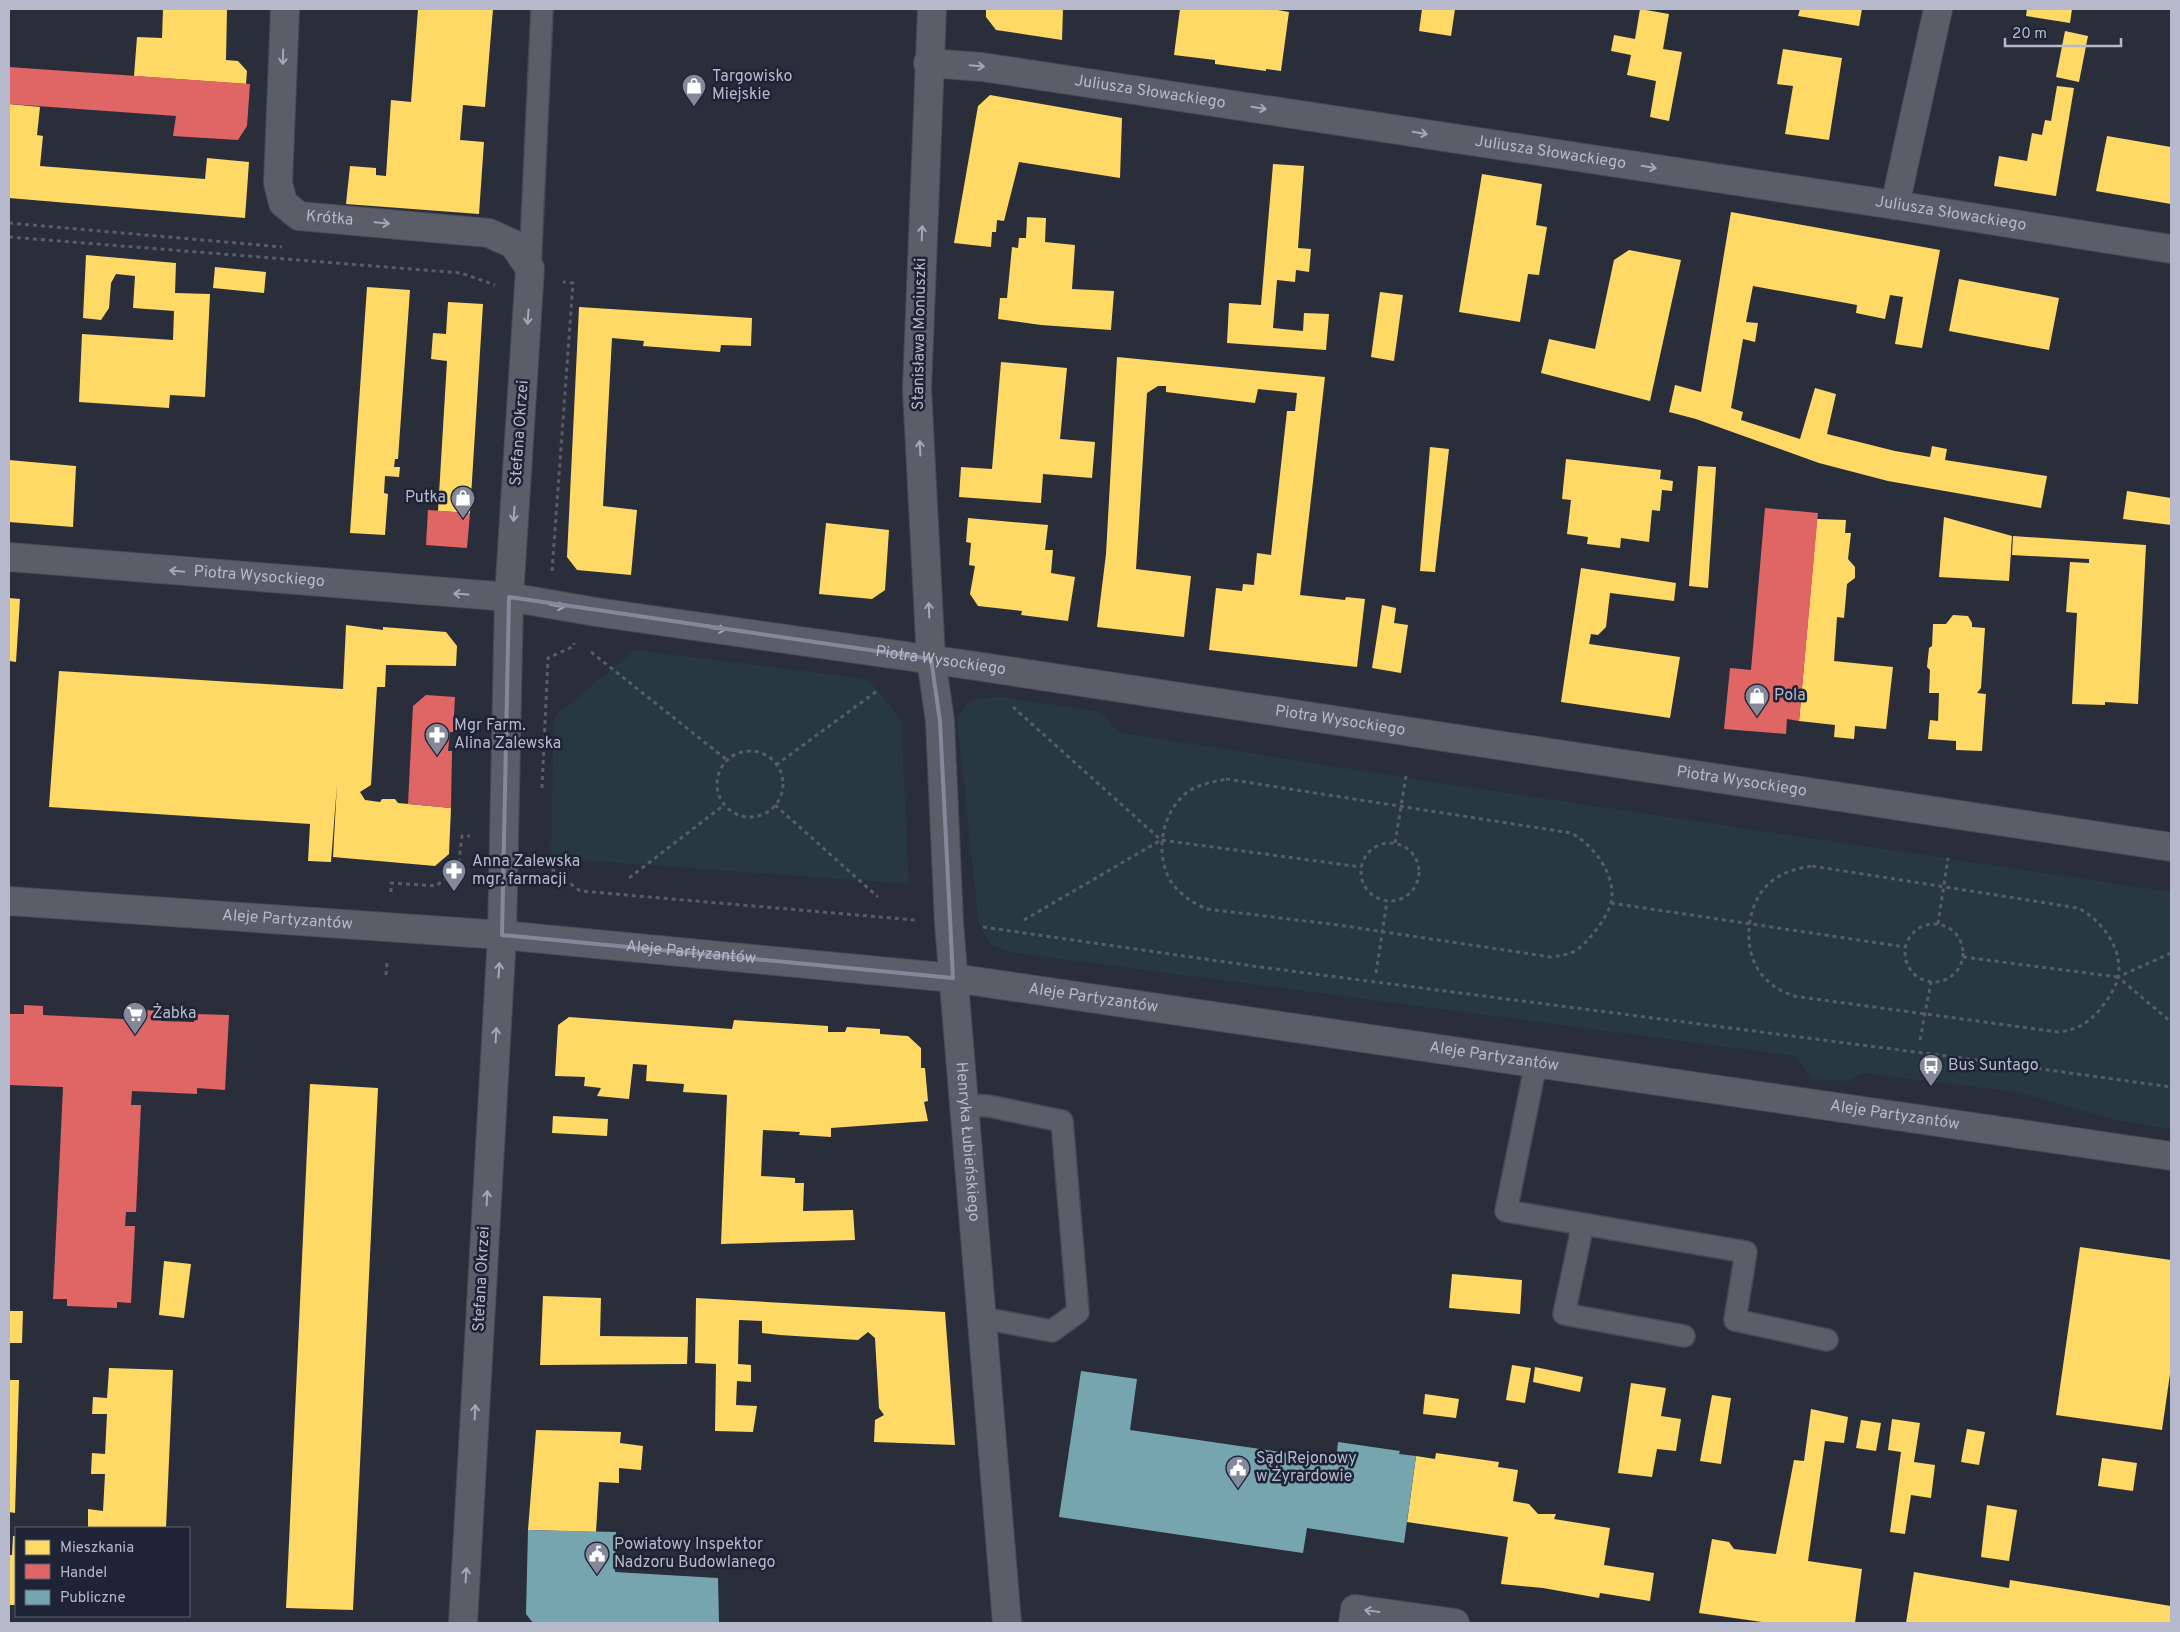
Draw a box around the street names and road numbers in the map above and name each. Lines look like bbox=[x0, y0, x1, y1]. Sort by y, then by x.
street label: Juliusza Słowackiego bbox=[1073, 71, 1227, 114]
street label: Juliusza Słowackiego bbox=[1473, 132, 1627, 174]
street label: Juliusza Słowackiego bbox=[1874, 192, 2028, 236]
street label: Krótka bbox=[305, 207, 354, 231]
street label: Stanisława Moniuszki bbox=[909, 258, 931, 410]
street label: Stefana Okrzei bbox=[506, 380, 534, 486]
street label: Piotra Wysockiego bbox=[193, 562, 326, 592]
street label: Piotra Wysockiego bbox=[874, 642, 1007, 680]
street label: Piotra Wysockiego bbox=[1274, 701, 1407, 741]
street label: Piotra Wysockiego bbox=[1675, 762, 1808, 802]
street label: Aleje Partyzantów bbox=[221, 906, 353, 935]
street label: Aleje Partyzantów bbox=[625, 937, 757, 969]
street label: Aleje Partyzantów bbox=[1027, 979, 1159, 1018]
street label: Aleje Partyzantów bbox=[1428, 1038, 1560, 1076]
street label: Henryka Łubieńskiego bbox=[951, 1061, 984, 1222]
street label: Aleje Partyzantów bbox=[1829, 1096, 1961, 1135]
street label: Stefana Okrzei bbox=[469, 1226, 495, 1332]

